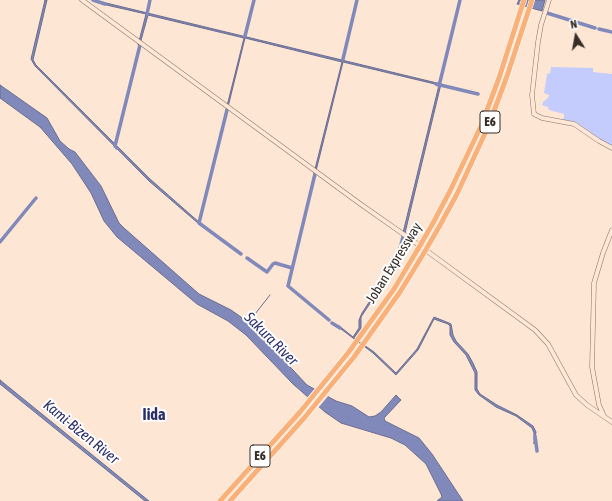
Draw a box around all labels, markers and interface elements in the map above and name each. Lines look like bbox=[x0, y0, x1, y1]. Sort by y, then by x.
north arrow bbox=[556, 16, 596, 56]
text: N bbox=[569, 18, 578, 31]
road number: E6 bbox=[480, 111, 500, 133]
street label: Joban Expressway bbox=[362, 220, 426, 306]
water label: Sakura River bbox=[240, 308, 302, 370]
water label: Kami-Bizen River bbox=[40, 396, 122, 468]
district label: Iida bbox=[143, 405, 165, 425]
road number: E6 bbox=[250, 445, 270, 467]

